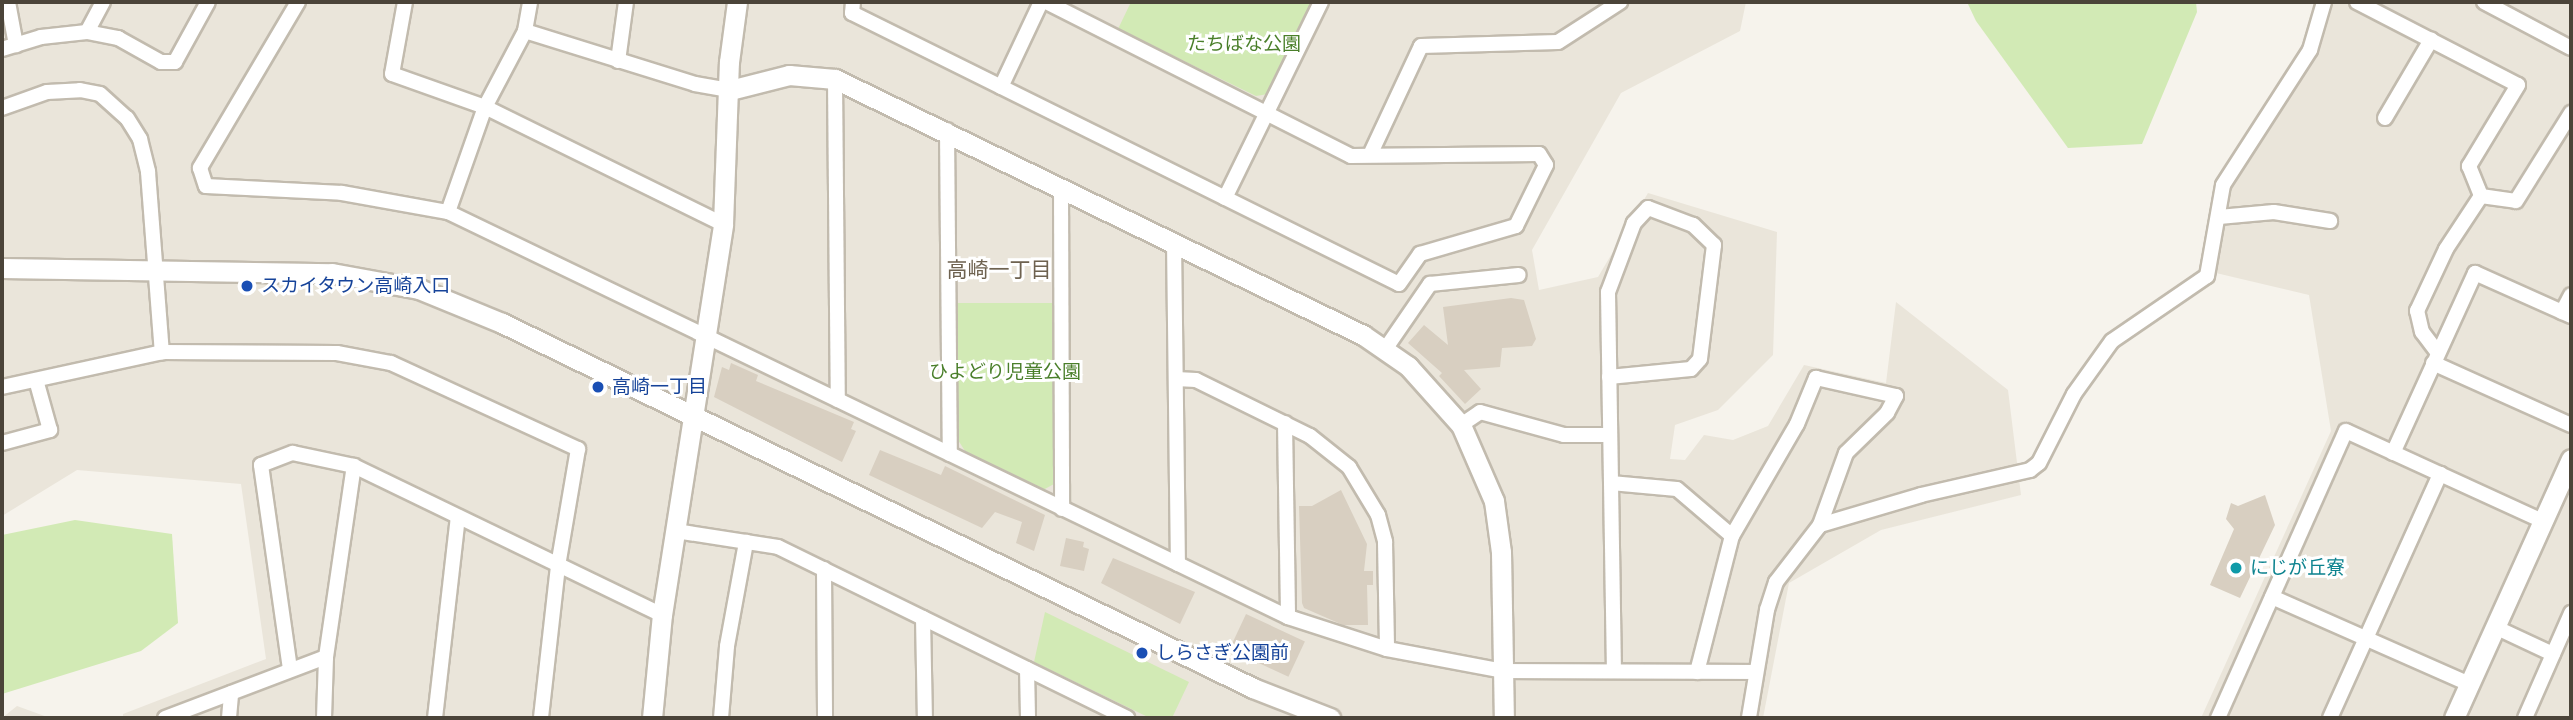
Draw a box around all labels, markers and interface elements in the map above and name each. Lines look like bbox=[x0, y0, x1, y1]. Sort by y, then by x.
park label: たちばな公園 bbox=[1187, 33, 1301, 55]
district label: 高崎一丁目 bbox=[947, 257, 1051, 283]
place label: スカイタウン高崎入口 bbox=[261, 275, 451, 297]
marker: スカイタウン高崎入口 bbox=[239, 278, 255, 294]
park label: ひよどり児童公園 bbox=[929, 361, 1081, 383]
place label: 高崎一丁目 bbox=[612, 376, 707, 398]
marker: 高崎一丁目 bbox=[590, 379, 606, 395]
place label: にじが丘寮 bbox=[2250, 557, 2345, 579]
marker: にじが丘寮 bbox=[2228, 560, 2244, 576]
place label: しらさぎ公園前 bbox=[1156, 642, 1289, 664]
marker: しらさぎ公園前 bbox=[1134, 645, 1150, 661]

